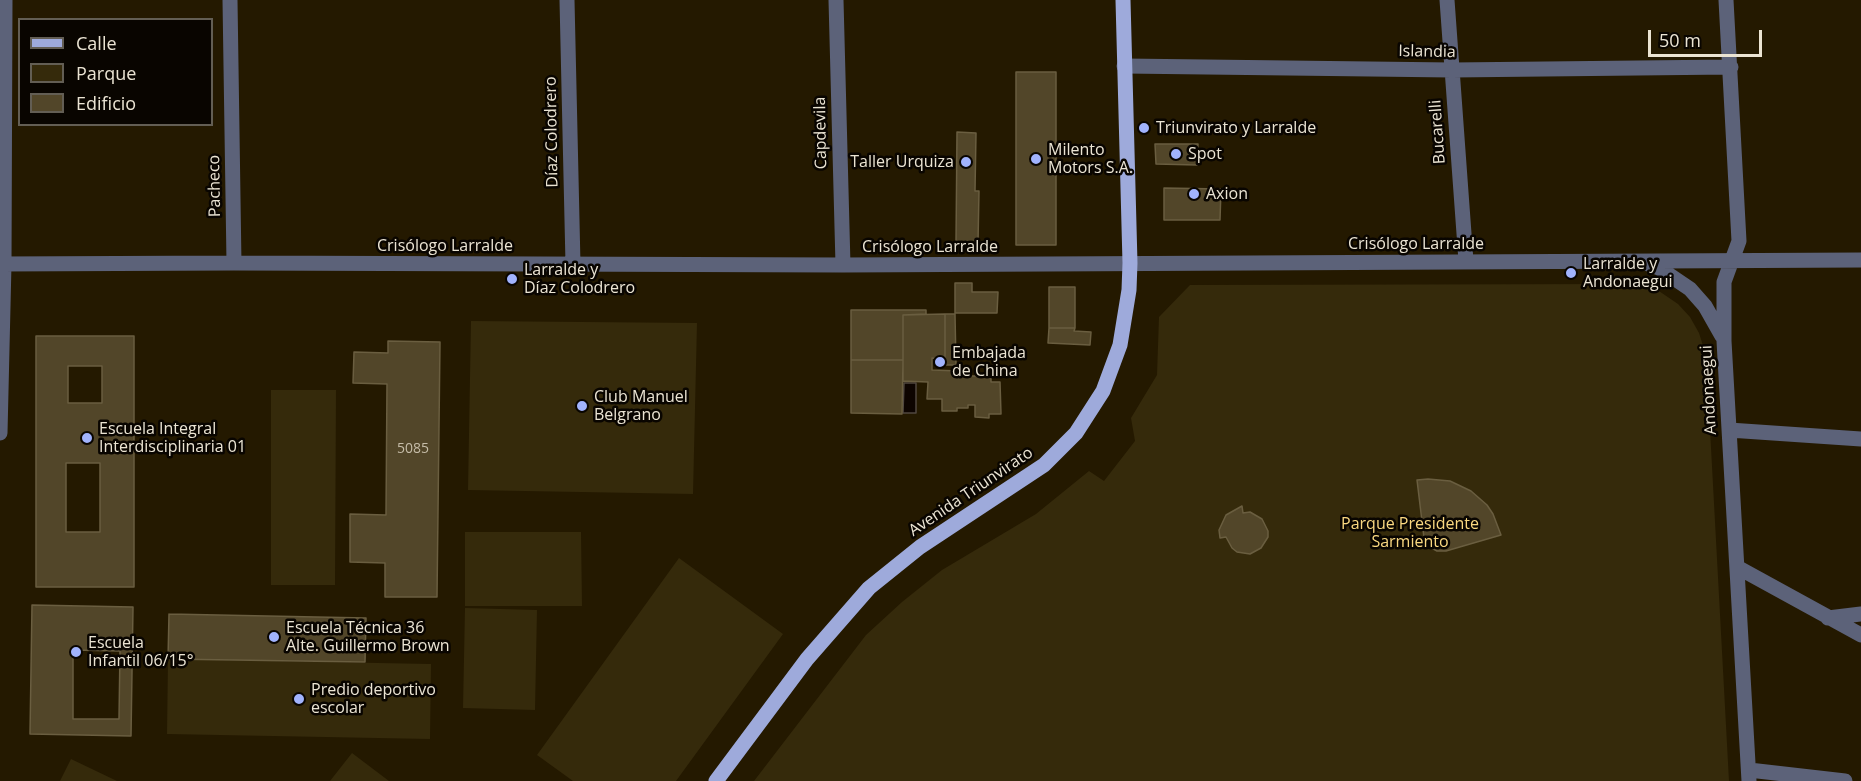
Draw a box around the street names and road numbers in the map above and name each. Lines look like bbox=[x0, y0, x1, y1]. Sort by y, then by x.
street label: Islandia bbox=[1398, 42, 1456, 62]
street label: Díaz Colodrero bbox=[541, 76, 563, 188]
street label: Capdevila bbox=[811, 97, 831, 169]
street label: Bucarelli bbox=[1426, 99, 1450, 165]
street label: Pacheco bbox=[205, 155, 225, 217]
street label: Crisólogo Larralde bbox=[1348, 234, 1484, 254]
street label: Crisólogo Larralde bbox=[377, 236, 513, 256]
street label: Crisólogo Larralde bbox=[862, 237, 998, 257]
street label: Andonaegui bbox=[1697, 345, 1721, 435]
street label: Avenida Triunvirato bbox=[905, 443, 1037, 541]

